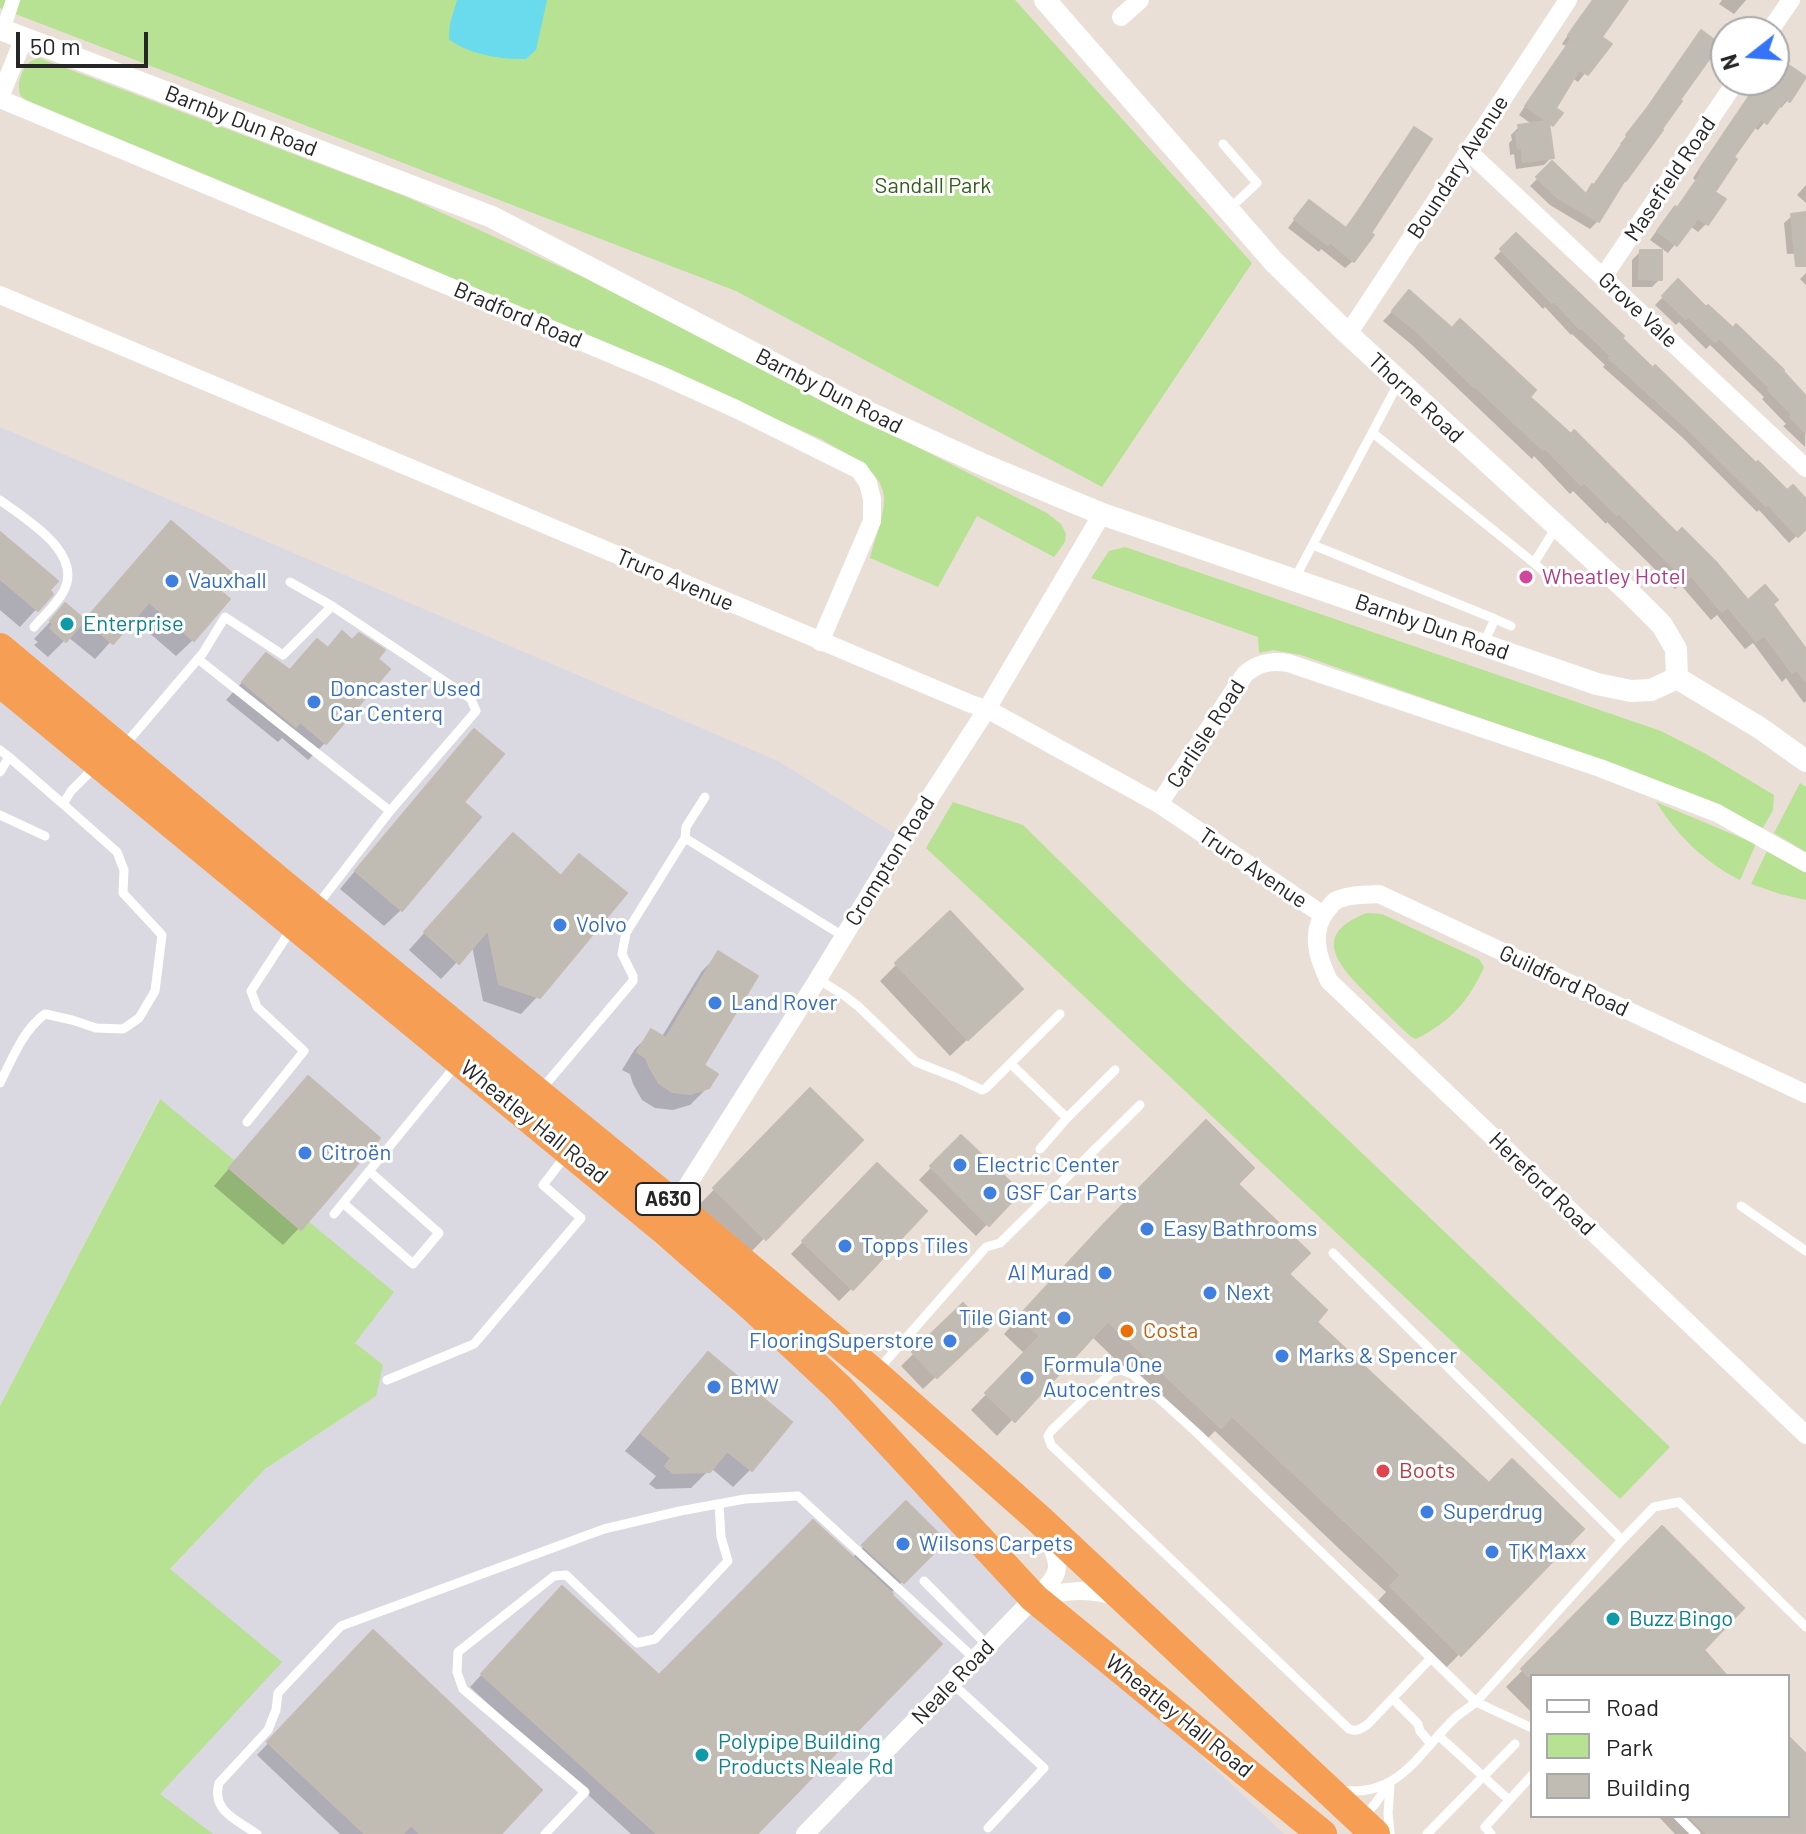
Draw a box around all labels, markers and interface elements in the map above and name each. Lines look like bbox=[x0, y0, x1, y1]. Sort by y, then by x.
scale bar bbox=[20, 16, 152, 66]
north arrow bbox=[1710, 16, 1790, 96]
text: 50 m bbox=[30, 31, 81, 60]
text: N bbox=[1714, 52, 1744, 73]
street label: Barnby Dun Road bbox=[161, 80, 321, 162]
street label: Boundary Avenue bbox=[1402, 90, 1514, 244]
street label: Masefield Road bbox=[1619, 112, 1721, 246]
park label: Sandall Park bbox=[875, 173, 991, 199]
street label: Grove Vale bbox=[1593, 267, 1683, 353]
street label: Bradford Road bbox=[450, 276, 586, 354]
street label: Barnby Dun Road bbox=[751, 343, 907, 439]
street label: Thorne Road bbox=[1363, 347, 1469, 449]
street label: Truro Avenue bbox=[612, 543, 738, 617]
place label: Wheatley Hotel bbox=[1542, 564, 1686, 590]
place label: Vauxhall bbox=[188, 568, 267, 594]
marker: Wheatley Hotel bbox=[1517, 568, 1535, 586]
marker: Vauxhall bbox=[163, 572, 181, 590]
street label: Barnby Dun Road bbox=[1352, 588, 1512, 666]
place label: Enterprise bbox=[83, 611, 184, 637]
marker: Enterprise bbox=[58, 615, 76, 633]
street label: Carlisle Road bbox=[1161, 675, 1251, 793]
place label: Doncaster Used Car Centerq bbox=[330, 676, 481, 728]
marker: Doncaster Used Car Centerq bbox=[305, 693, 323, 711]
street label: Crompton Road bbox=[840, 791, 940, 931]
street label: Truro Avenue bbox=[1194, 822, 1312, 914]
place label: Volvo bbox=[576, 912, 627, 938]
marker: Volvo bbox=[551, 916, 569, 934]
street label: Guildford Road bbox=[1495, 940, 1633, 1022]
place label: Land Rover bbox=[731, 990, 838, 1016]
marker: Land Rover bbox=[706, 994, 724, 1012]
street label: Wheatley Hall Road bbox=[455, 1055, 613, 1189]
street label: Hereford Road bbox=[1483, 1127, 1601, 1241]
place label: Citroën bbox=[321, 1140, 391, 1166]
marker: Citroën bbox=[296, 1144, 314, 1162]
place label: Electric Center bbox=[976, 1152, 1119, 1178]
marker: Electric Center bbox=[951, 1156, 969, 1174]
place label: GSF Car Parts bbox=[1006, 1180, 1137, 1206]
road number: A630 bbox=[636, 1183, 700, 1215]
marker: GSF Car Parts bbox=[981, 1184, 999, 1202]
place label: Easy Bathrooms bbox=[1163, 1216, 1317, 1242]
marker: Easy Bathrooms bbox=[1138, 1220, 1156, 1238]
place label: Topps Tiles bbox=[861, 1233, 968, 1259]
marker: Topps Tiles bbox=[836, 1237, 854, 1255]
place label: Al Murad bbox=[1007, 1260, 1089, 1286]
marker: Al Murad bbox=[1096, 1264, 1114, 1282]
place label: Next bbox=[1226, 1280, 1271, 1306]
marker: Next bbox=[1201, 1284, 1219, 1302]
place label: Tile Giant bbox=[959, 1305, 1048, 1331]
marker: Tile Giant bbox=[1055, 1309, 1073, 1327]
place label: Costa bbox=[1143, 1318, 1198, 1344]
marker: Costa bbox=[1118, 1322, 1136, 1340]
place label: FlooringSuperstore bbox=[749, 1328, 934, 1354]
marker: FlooringSuperstore bbox=[941, 1332, 959, 1350]
place label: Marks & Spencer bbox=[1298, 1343, 1457, 1369]
marker: Marks & Spencer bbox=[1273, 1347, 1291, 1365]
place label: Formula One Autocentres bbox=[1043, 1352, 1162, 1404]
marker: Formula One Autocentres bbox=[1018, 1369, 1036, 1387]
place label: BMW bbox=[730, 1374, 779, 1400]
marker: BMW bbox=[705, 1378, 723, 1396]
place label: Boots bbox=[1399, 1458, 1455, 1484]
marker: Boots bbox=[1374, 1462, 1392, 1480]
place label: Superdrug bbox=[1443, 1499, 1543, 1525]
marker: Superdrug bbox=[1418, 1503, 1436, 1521]
place label: Wilsons Carpets bbox=[919, 1531, 1073, 1557]
marker: Wilsons Carpets bbox=[894, 1535, 912, 1553]
place label: TK Maxx bbox=[1508, 1539, 1586, 1565]
marker: TK Maxx bbox=[1483, 1543, 1501, 1561]
place label: Buzz Bingo bbox=[1629, 1606, 1733, 1632]
marker: Buzz Bingo bbox=[1604, 1610, 1622, 1628]
street label: Neale Road bbox=[906, 1634, 1000, 1730]
street label: Wheatley Hall Road bbox=[1100, 1649, 1258, 1783]
legend bbox=[1530, 1674, 1790, 1818]
text: Road bbox=[1606, 1692, 1659, 1721]
place label: Polypipe Building Products Neale Rd bbox=[718, 1729, 893, 1780]
text: Park bbox=[1606, 1732, 1653, 1761]
marker: Polypipe Building Products Neale Rd bbox=[693, 1746, 711, 1764]
text: Building bbox=[1606, 1772, 1690, 1801]

